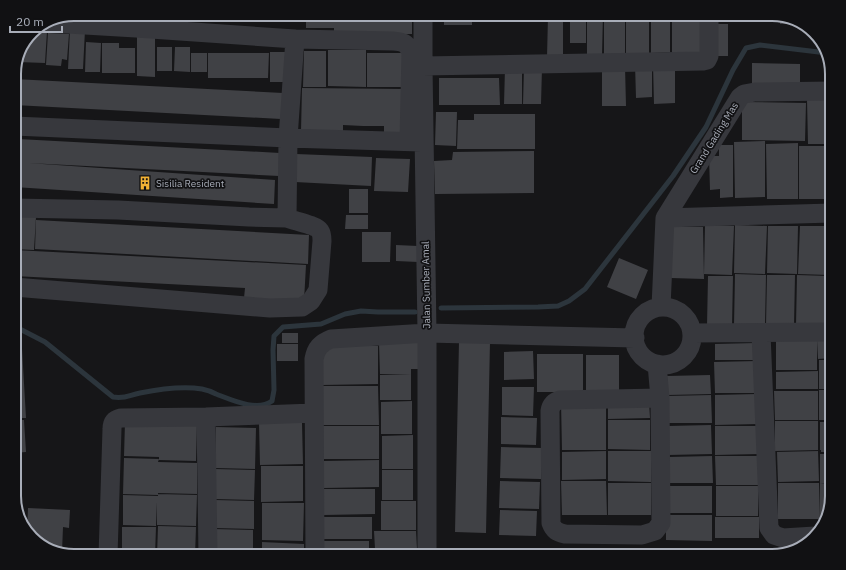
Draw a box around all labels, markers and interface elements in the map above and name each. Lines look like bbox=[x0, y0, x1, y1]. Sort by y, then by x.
scale bar bbox=[10, 8, 62, 34]
text: 20 m bbox=[16, 14, 44, 29]
street label: Grand Gading Mas bbox=[687, 100, 741, 176]
building icon: Sisilia Resident bbox=[137, 175, 153, 191]
place label: Sisilia Resident bbox=[156, 177, 225, 190]
street label: Jalan Sumber Amal bbox=[419, 241, 433, 329]

